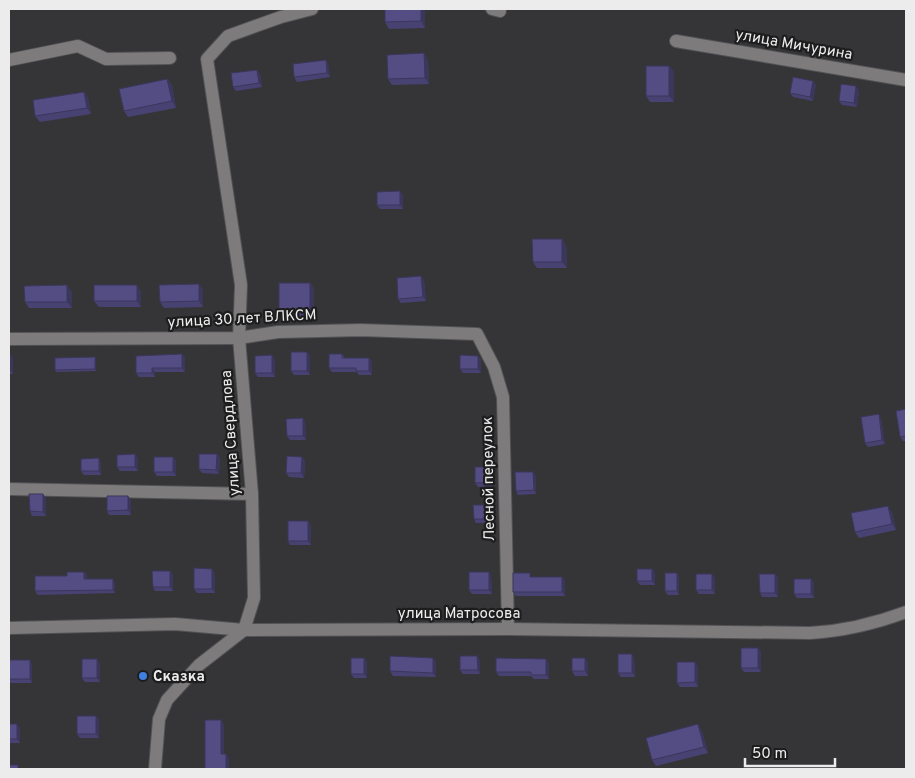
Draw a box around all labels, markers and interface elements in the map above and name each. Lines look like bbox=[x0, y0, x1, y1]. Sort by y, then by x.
street label: улица Мичурина bbox=[734, 26, 854, 65]
street label: улица 30 лет ВЛКСМ bbox=[167, 306, 317, 333]
street label: улица Свердлова bbox=[218, 369, 245, 496]
street label: Лесной переулок bbox=[479, 416, 500, 542]
street label: улица Матросова bbox=[398, 605, 520, 624]
place label: Сказка bbox=[153, 668, 205, 687]
marker: Сказка bbox=[137, 670, 149, 682]
scale bar bbox=[745, 736, 835, 768]
text: 50 m bbox=[752, 745, 787, 764]

